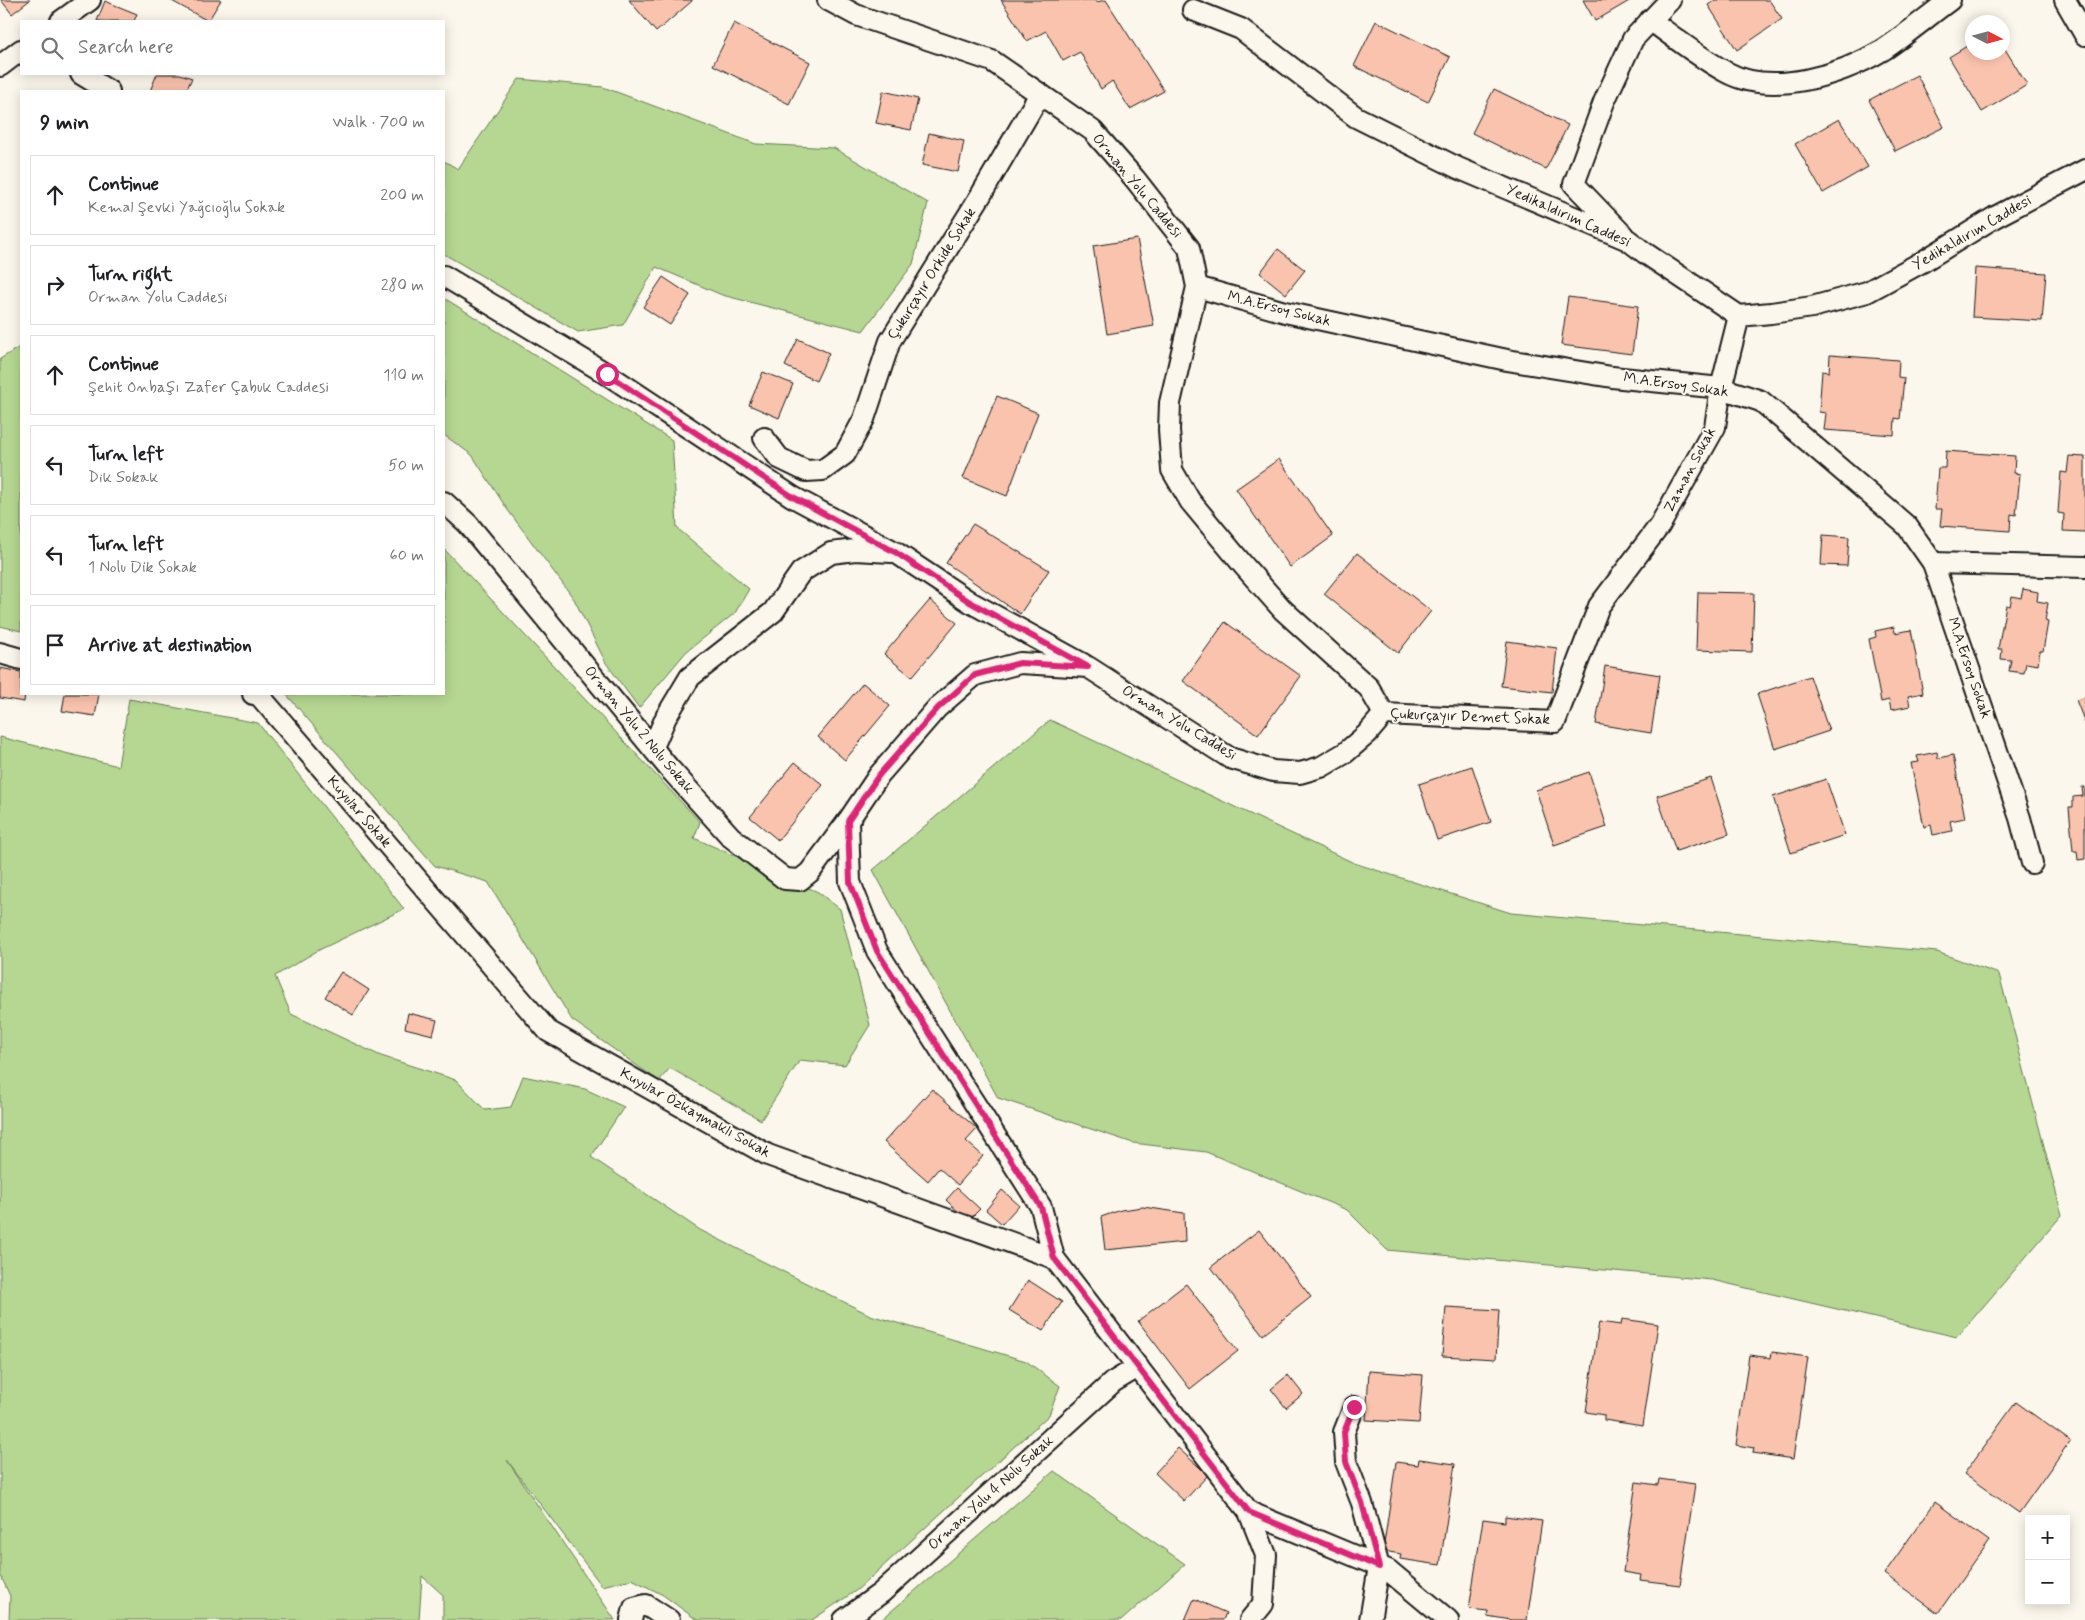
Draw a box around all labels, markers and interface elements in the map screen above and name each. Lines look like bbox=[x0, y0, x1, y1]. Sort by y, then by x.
north arrow bbox=[1965, 15, 2010, 60]
search box bbox=[20, 20, 445, 75]
icon: search bbox=[38, 34, 66, 62]
text: Search here bbox=[78, 35, 174, 60]
text: 9 min bbox=[40, 109, 89, 137]
text: Walk · 700 m bbox=[333, 112, 425, 133]
street label: Orman Yolu Caddesi bbox=[1087, 130, 1187, 242]
text: Continue bbox=[88, 172, 159, 197]
street label: Yedikaldırım Caddesi bbox=[1503, 180, 1633, 252]
icon: ahead bbox=[41, 181, 69, 209]
text: 200 m bbox=[380, 185, 424, 206]
street label: Yedikaldırım Caddesi bbox=[1909, 191, 2035, 275]
text: Kemal Şevki Yağcıoğlu Sokak bbox=[88, 197, 285, 218]
street label: Çukurçayır Orkide Sokak bbox=[883, 204, 981, 344]
text: Turn right bbox=[88, 262, 172, 287]
icon: right bbox=[41, 271, 69, 299]
text: 280 m bbox=[381, 275, 424, 296]
street label: M.A.Ersoy Sokak bbox=[1225, 286, 1333, 332]
text: Orman Yolu Caddesi bbox=[88, 287, 227, 308]
text: Continue bbox=[88, 352, 159, 377]
icon: ahead bbox=[41, 361, 69, 389]
route start bbox=[596, 363, 619, 386]
text: 110 m bbox=[383, 365, 424, 386]
street label: M.A.Ersoy Sokak bbox=[1622, 368, 1730, 402]
text: Şehit Onbaşı Zafer Çabuk Caddesi bbox=[88, 377, 329, 398]
street label: Zaman Sokak bbox=[1659, 424, 1721, 516]
text: Turn left bbox=[88, 442, 164, 467]
icon: left bbox=[41, 451, 69, 479]
text: 50 m bbox=[388, 455, 424, 476]
text: Dik Sokak bbox=[88, 467, 158, 488]
text: Turn left bbox=[88, 532, 164, 557]
icon: left bbox=[41, 541, 69, 569]
text: 60 m bbox=[390, 545, 424, 566]
text: 1 Nolu Dik Sokak bbox=[88, 557, 197, 578]
street label: M.A.Ersoy Sokak bbox=[1942, 615, 1996, 721]
icon: arrive bbox=[41, 631, 69, 659]
text: Arrive at destination bbox=[88, 633, 252, 658]
street label: Orman Yolu 2 Nolu Sokak bbox=[580, 662, 699, 799]
street label: Orman Yolu Caddesi bbox=[1118, 681, 1240, 765]
street label: Çukurçayır Demet Sokak bbox=[1390, 704, 1551, 730]
street label: Kuyular Sokak bbox=[322, 772, 396, 852]
street label: Kuyular Özkaymaklı Sokak bbox=[616, 1063, 774, 1163]
route end bbox=[1343, 1396, 1366, 1419]
street label: Orman Yolu 4 Nolu Sokak bbox=[924, 1431, 1059, 1555]
map controls bbox=[2025, 1515, 2070, 1605]
button: + bbox=[2025, 1515, 2070, 1560]
button: − bbox=[2025, 1560, 2070, 1605]

